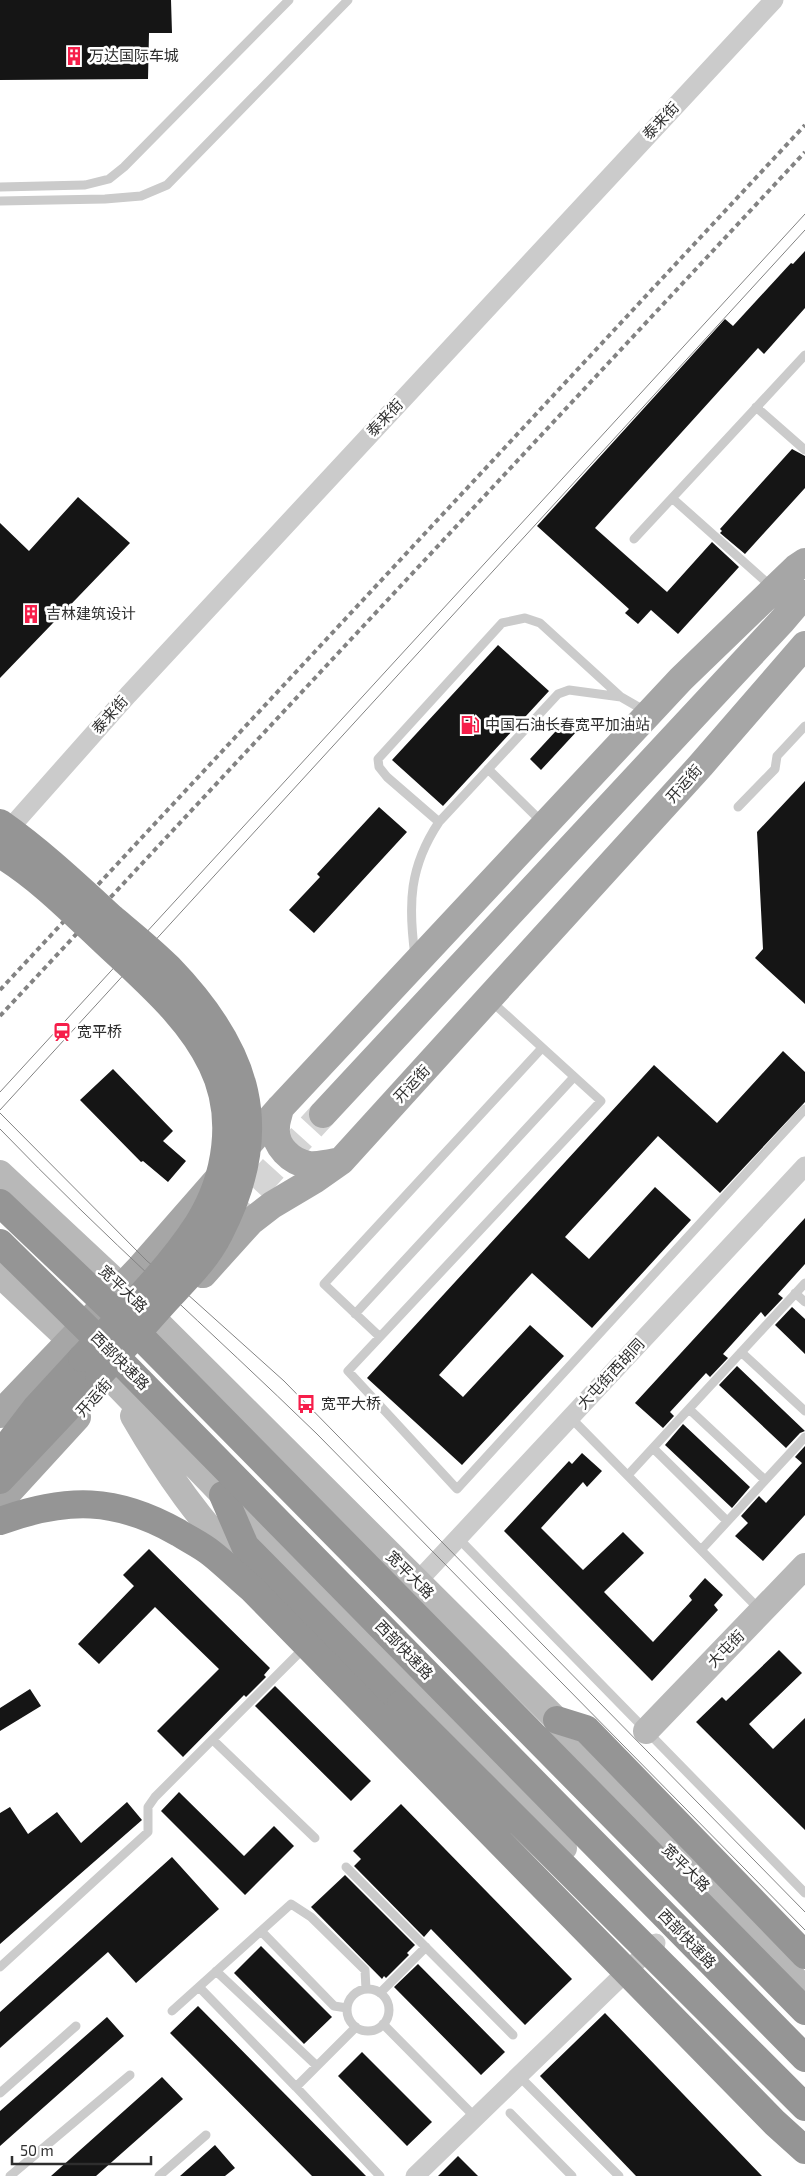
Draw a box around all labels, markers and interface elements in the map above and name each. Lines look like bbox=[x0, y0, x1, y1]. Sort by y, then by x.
building icon: 万达国际车城 bbox=[63, 45, 85, 67]
place label: 万达国际车城 bbox=[89, 46, 179, 64]
street label: 泰来街 bbox=[638, 98, 682, 143]
street label: 泰来街 bbox=[362, 395, 406, 440]
building icon: 吉林建筑设计 bbox=[20, 603, 42, 625]
place label: 吉林建筑设计 bbox=[46, 604, 136, 622]
street label: 泰来街 bbox=[88, 692, 131, 737]
fuel station icon: 中国石油长春宽平加油站 bbox=[459, 714, 481, 736]
place label: 中国石油长春宽平加油站 bbox=[485, 715, 650, 733]
street label: 开运街 bbox=[662, 761, 705, 806]
station icon: 宽平桥 bbox=[51, 1021, 73, 1043]
place label: 宽平桥 bbox=[77, 1022, 122, 1040]
street label: 开运街 bbox=[389, 1061, 433, 1106]
street label: 宽平大路 bbox=[96, 1261, 152, 1316]
street label: 西部快速路 bbox=[88, 1327, 154, 1393]
street label: 大屯街西胡同 bbox=[573, 1334, 648, 1412]
street label: 开运街 bbox=[72, 1375, 115, 1420]
bus stop icon: 宽平大桥 bbox=[295, 1393, 317, 1415]
place label: 宽平大桥 bbox=[321, 1394, 381, 1412]
street label: 宽平大路 bbox=[383, 1547, 438, 1602]
street label: 西部快速路 bbox=[372, 1616, 437, 1683]
street label: 大屯街 bbox=[703, 1626, 748, 1671]
street label: 宽平大路 bbox=[659, 1840, 714, 1895]
street label: 西部快速路 bbox=[655, 1905, 720, 1972]
scale bar bbox=[12, 2134, 151, 2166]
text: 50 m bbox=[20, 2141, 54, 2159]

